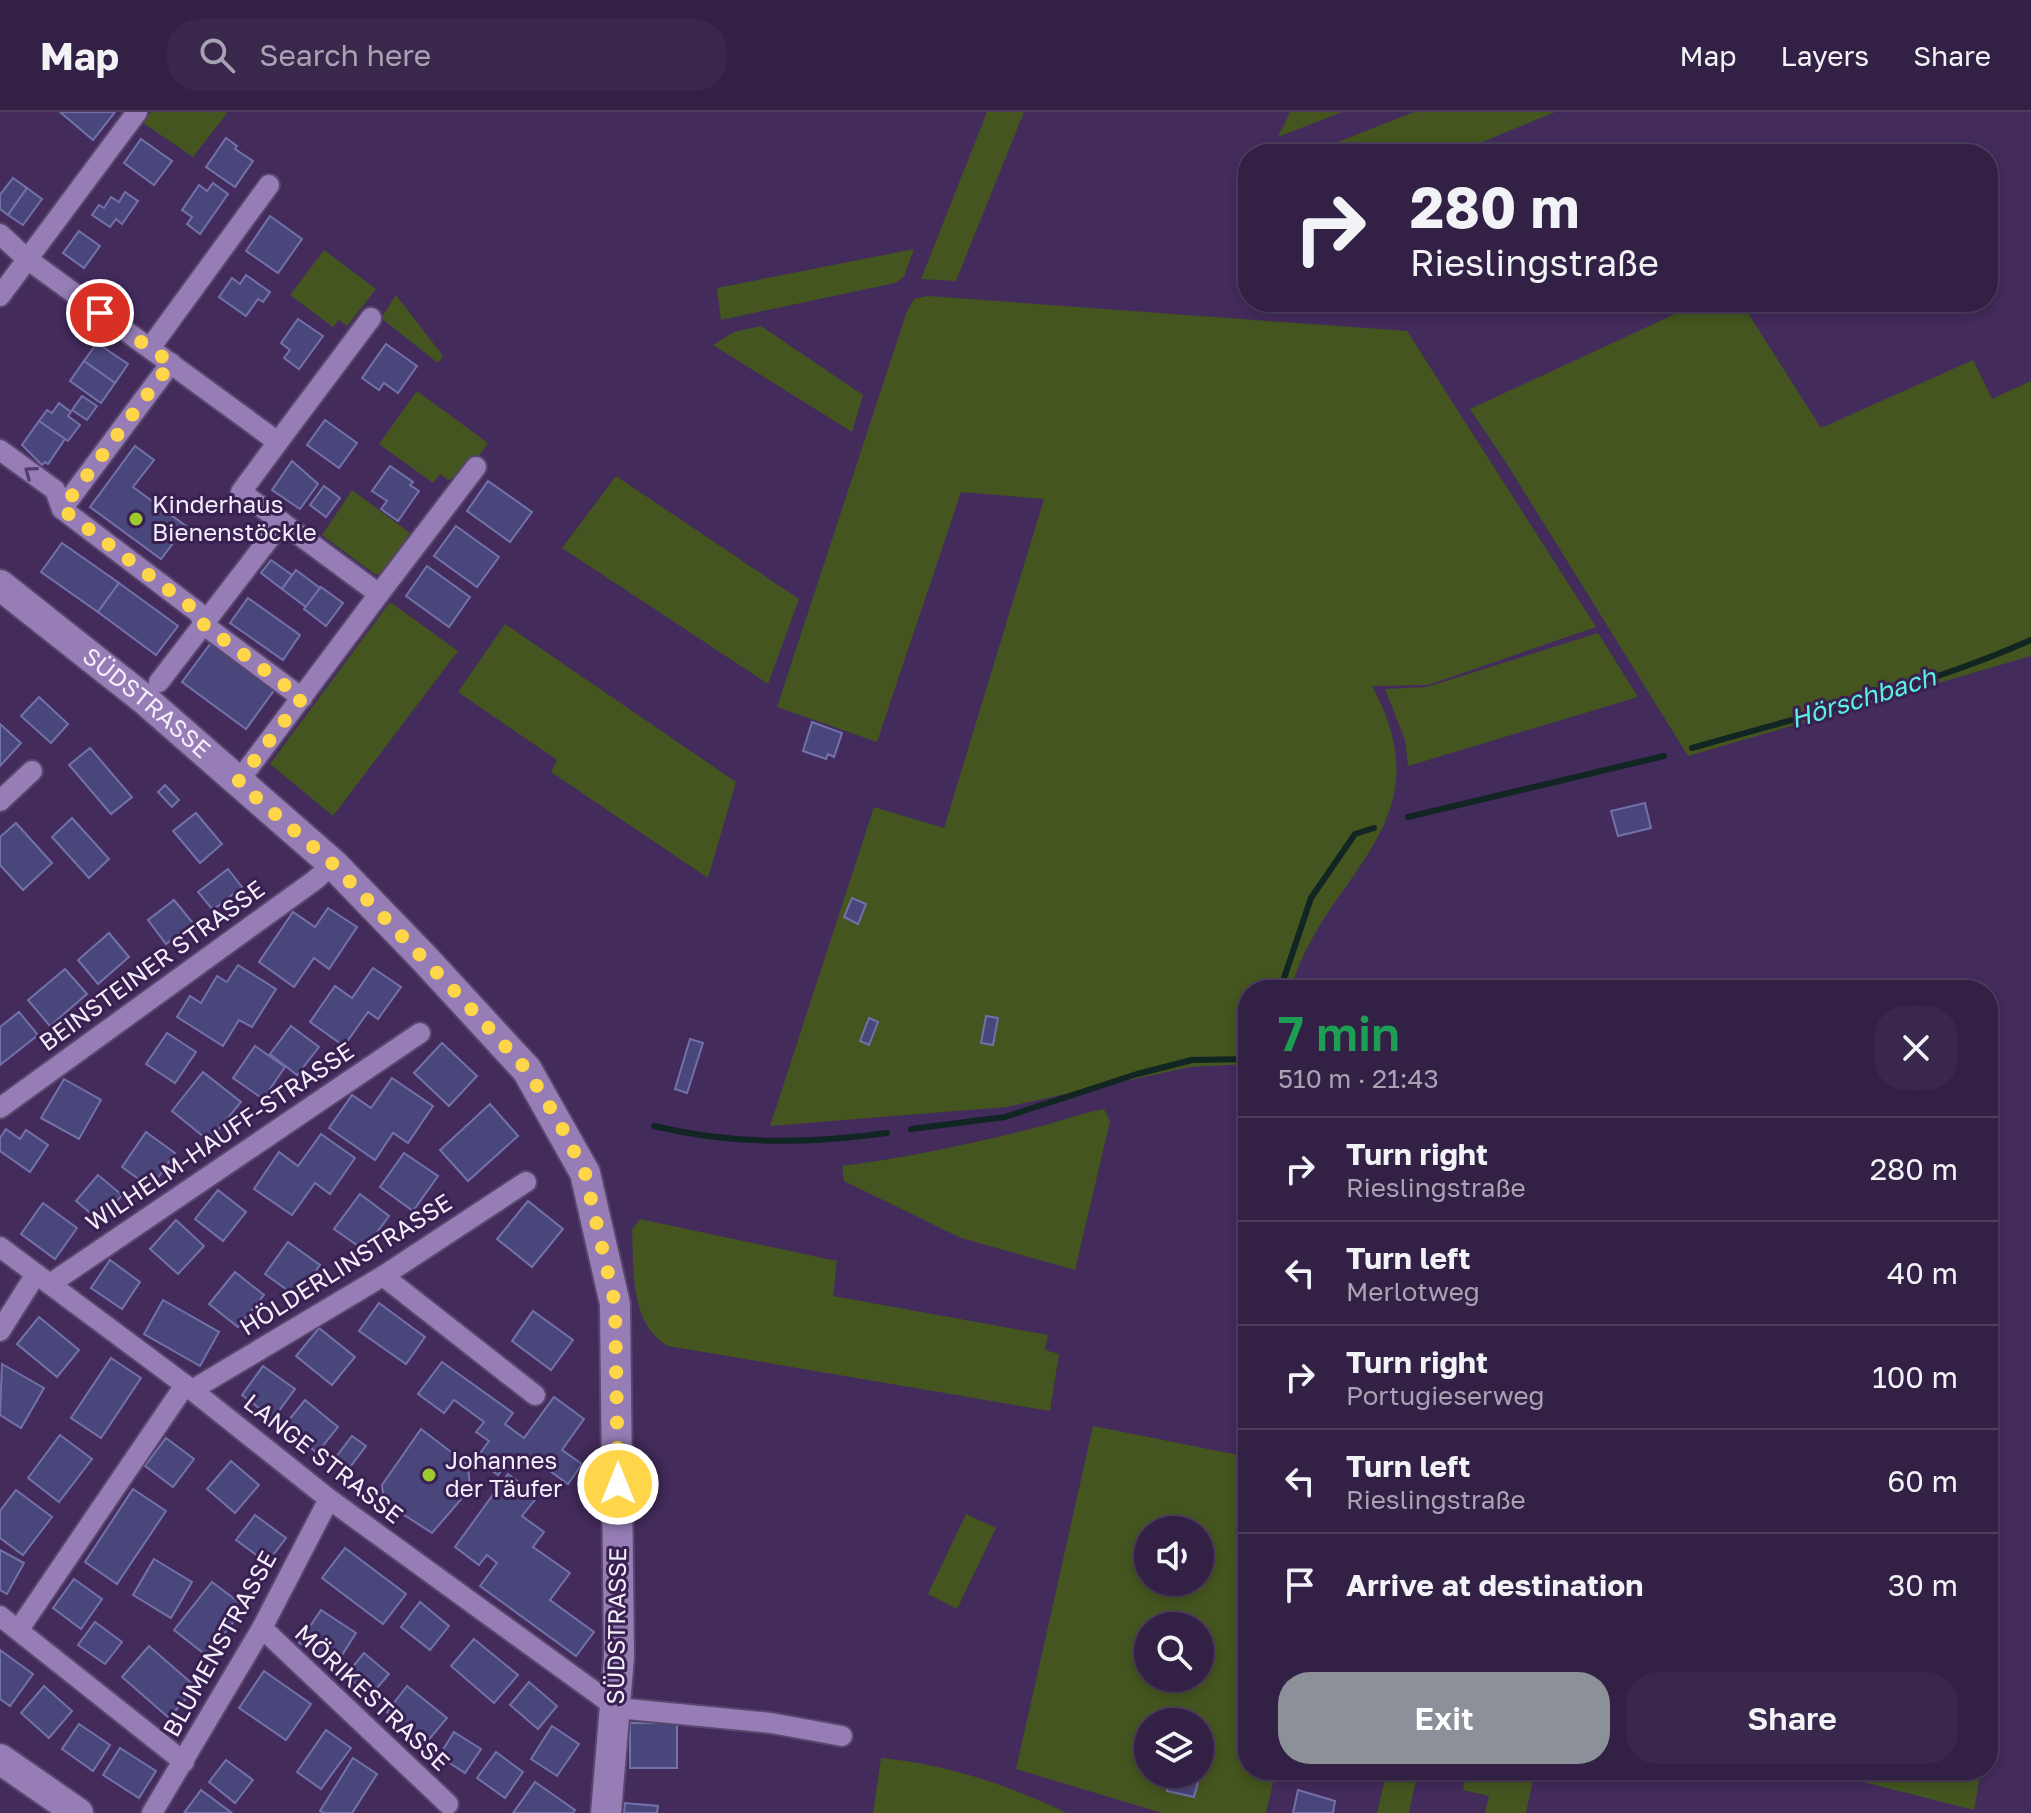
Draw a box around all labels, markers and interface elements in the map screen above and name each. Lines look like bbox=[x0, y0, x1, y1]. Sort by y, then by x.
search box bbox=[167, 19, 727, 91]
text: Map bbox=[40, 33, 119, 78]
icon: search bbox=[195, 33, 239, 77]
text: Search here bbox=[259, 37, 431, 73]
text: Map bbox=[1679, 39, 1737, 72]
text: Layers bbox=[1781, 39, 1869, 72]
text: Share bbox=[1913, 39, 1991, 72]
text: 280 m bbox=[1410, 173, 1579, 240]
icon: right bbox=[1278, 176, 1382, 280]
text: Rieslingstraße bbox=[1410, 241, 1659, 284]
pin bbox=[66, 279, 134, 347]
icon: arrive bbox=[78, 291, 122, 335]
one-way arrow bbox=[24, 467, 39, 481]
place label: Kinderhaus Bienenstöckle bbox=[152, 489, 317, 546]
marker: Kinderhaus Bienenstöckle bbox=[127, 510, 145, 528]
street label: SÜDSTRASSE bbox=[78, 640, 217, 763]
water label: Hörschbach bbox=[1786, 660, 1940, 734]
street label: BEINSTEINER STRASSE bbox=[33, 873, 269, 1056]
text: 7 min bbox=[1278, 1004, 1400, 1062]
button: close bbox=[1874, 1006, 1958, 1090]
street label: WILHELM-HAUFF-STRASSE bbox=[80, 1035, 359, 1236]
text: 510 m · 21:43 bbox=[1278, 1063, 1439, 1094]
text: Turn right bbox=[1346, 1136, 1488, 1172]
icon: right bbox=[1278, 1147, 1322, 1191]
text: 280 m bbox=[1870, 1151, 1958, 1187]
text: Rieslingstraße bbox=[1346, 1172, 1526, 1203]
street label: HÖLDERLINSTRASSE bbox=[234, 1187, 457, 1341]
text: Turn left bbox=[1346, 1240, 1471, 1276]
icon: left bbox=[1278, 1251, 1322, 1295]
text: 40 m bbox=[1887, 1255, 1958, 1291]
text: Merlotweg bbox=[1346, 1276, 1480, 1307]
text: Turn right bbox=[1346, 1344, 1488, 1380]
icon: right bbox=[1278, 1355, 1322, 1399]
text: 100 m bbox=[1872, 1359, 1958, 1395]
text: Portugieserweg bbox=[1346, 1380, 1545, 1411]
street label: LANGE STRASSE bbox=[239, 1387, 409, 1529]
position arrow bbox=[576, 1442, 660, 1526]
place label: Johannes der Täufer bbox=[445, 1445, 562, 1502]
text: Turn left bbox=[1346, 1448, 1471, 1484]
icon: left bbox=[1278, 1459, 1322, 1503]
text: 60 m bbox=[1887, 1463, 1958, 1499]
marker: Johannes der Täufer bbox=[420, 1466, 438, 1484]
text: Rieslingstraße bbox=[1346, 1484, 1526, 1515]
map controls bbox=[1134, 1516, 1214, 1788]
button: sound bbox=[1134, 1516, 1214, 1596]
street label: BLUMENSTRASSE bbox=[156, 1545, 282, 1741]
street label: SÜDSTRASSE bbox=[600, 1547, 631, 1705]
icon: arrive bbox=[1278, 1563, 1322, 1607]
text: Arrive at destination bbox=[1346, 1567, 1643, 1603]
text: 30 m bbox=[1888, 1567, 1958, 1603]
button: search bbox=[1134, 1612, 1214, 1692]
street label: MÖRIKESTRASSE bbox=[290, 1618, 456, 1776]
button: Exit bbox=[1278, 1672, 1610, 1764]
button: Share bbox=[1626, 1672, 1958, 1764]
button: layers bbox=[1134, 1708, 1214, 1788]

